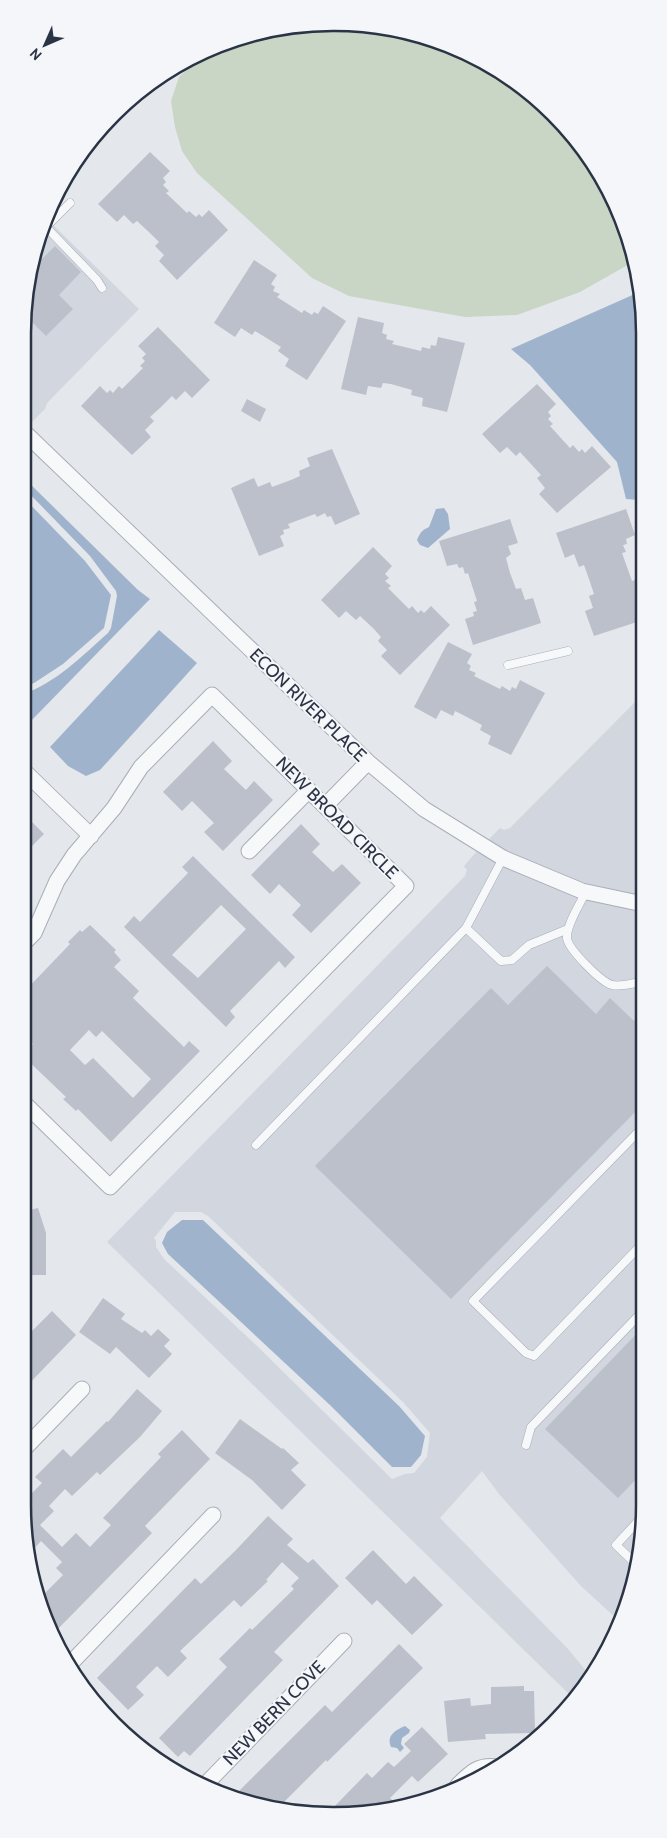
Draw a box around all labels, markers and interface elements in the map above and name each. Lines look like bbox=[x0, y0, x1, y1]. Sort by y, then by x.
north arrow bbox=[20, 20, 70, 70]
text: N bbox=[26, 44, 46, 64]
street label: ECON RIVER PLACE bbox=[245, 644, 371, 766]
street label: NEW BROAD CIRCLE bbox=[271, 752, 403, 884]
street label: NEW BERN COVE bbox=[218, 1656, 330, 1770]

